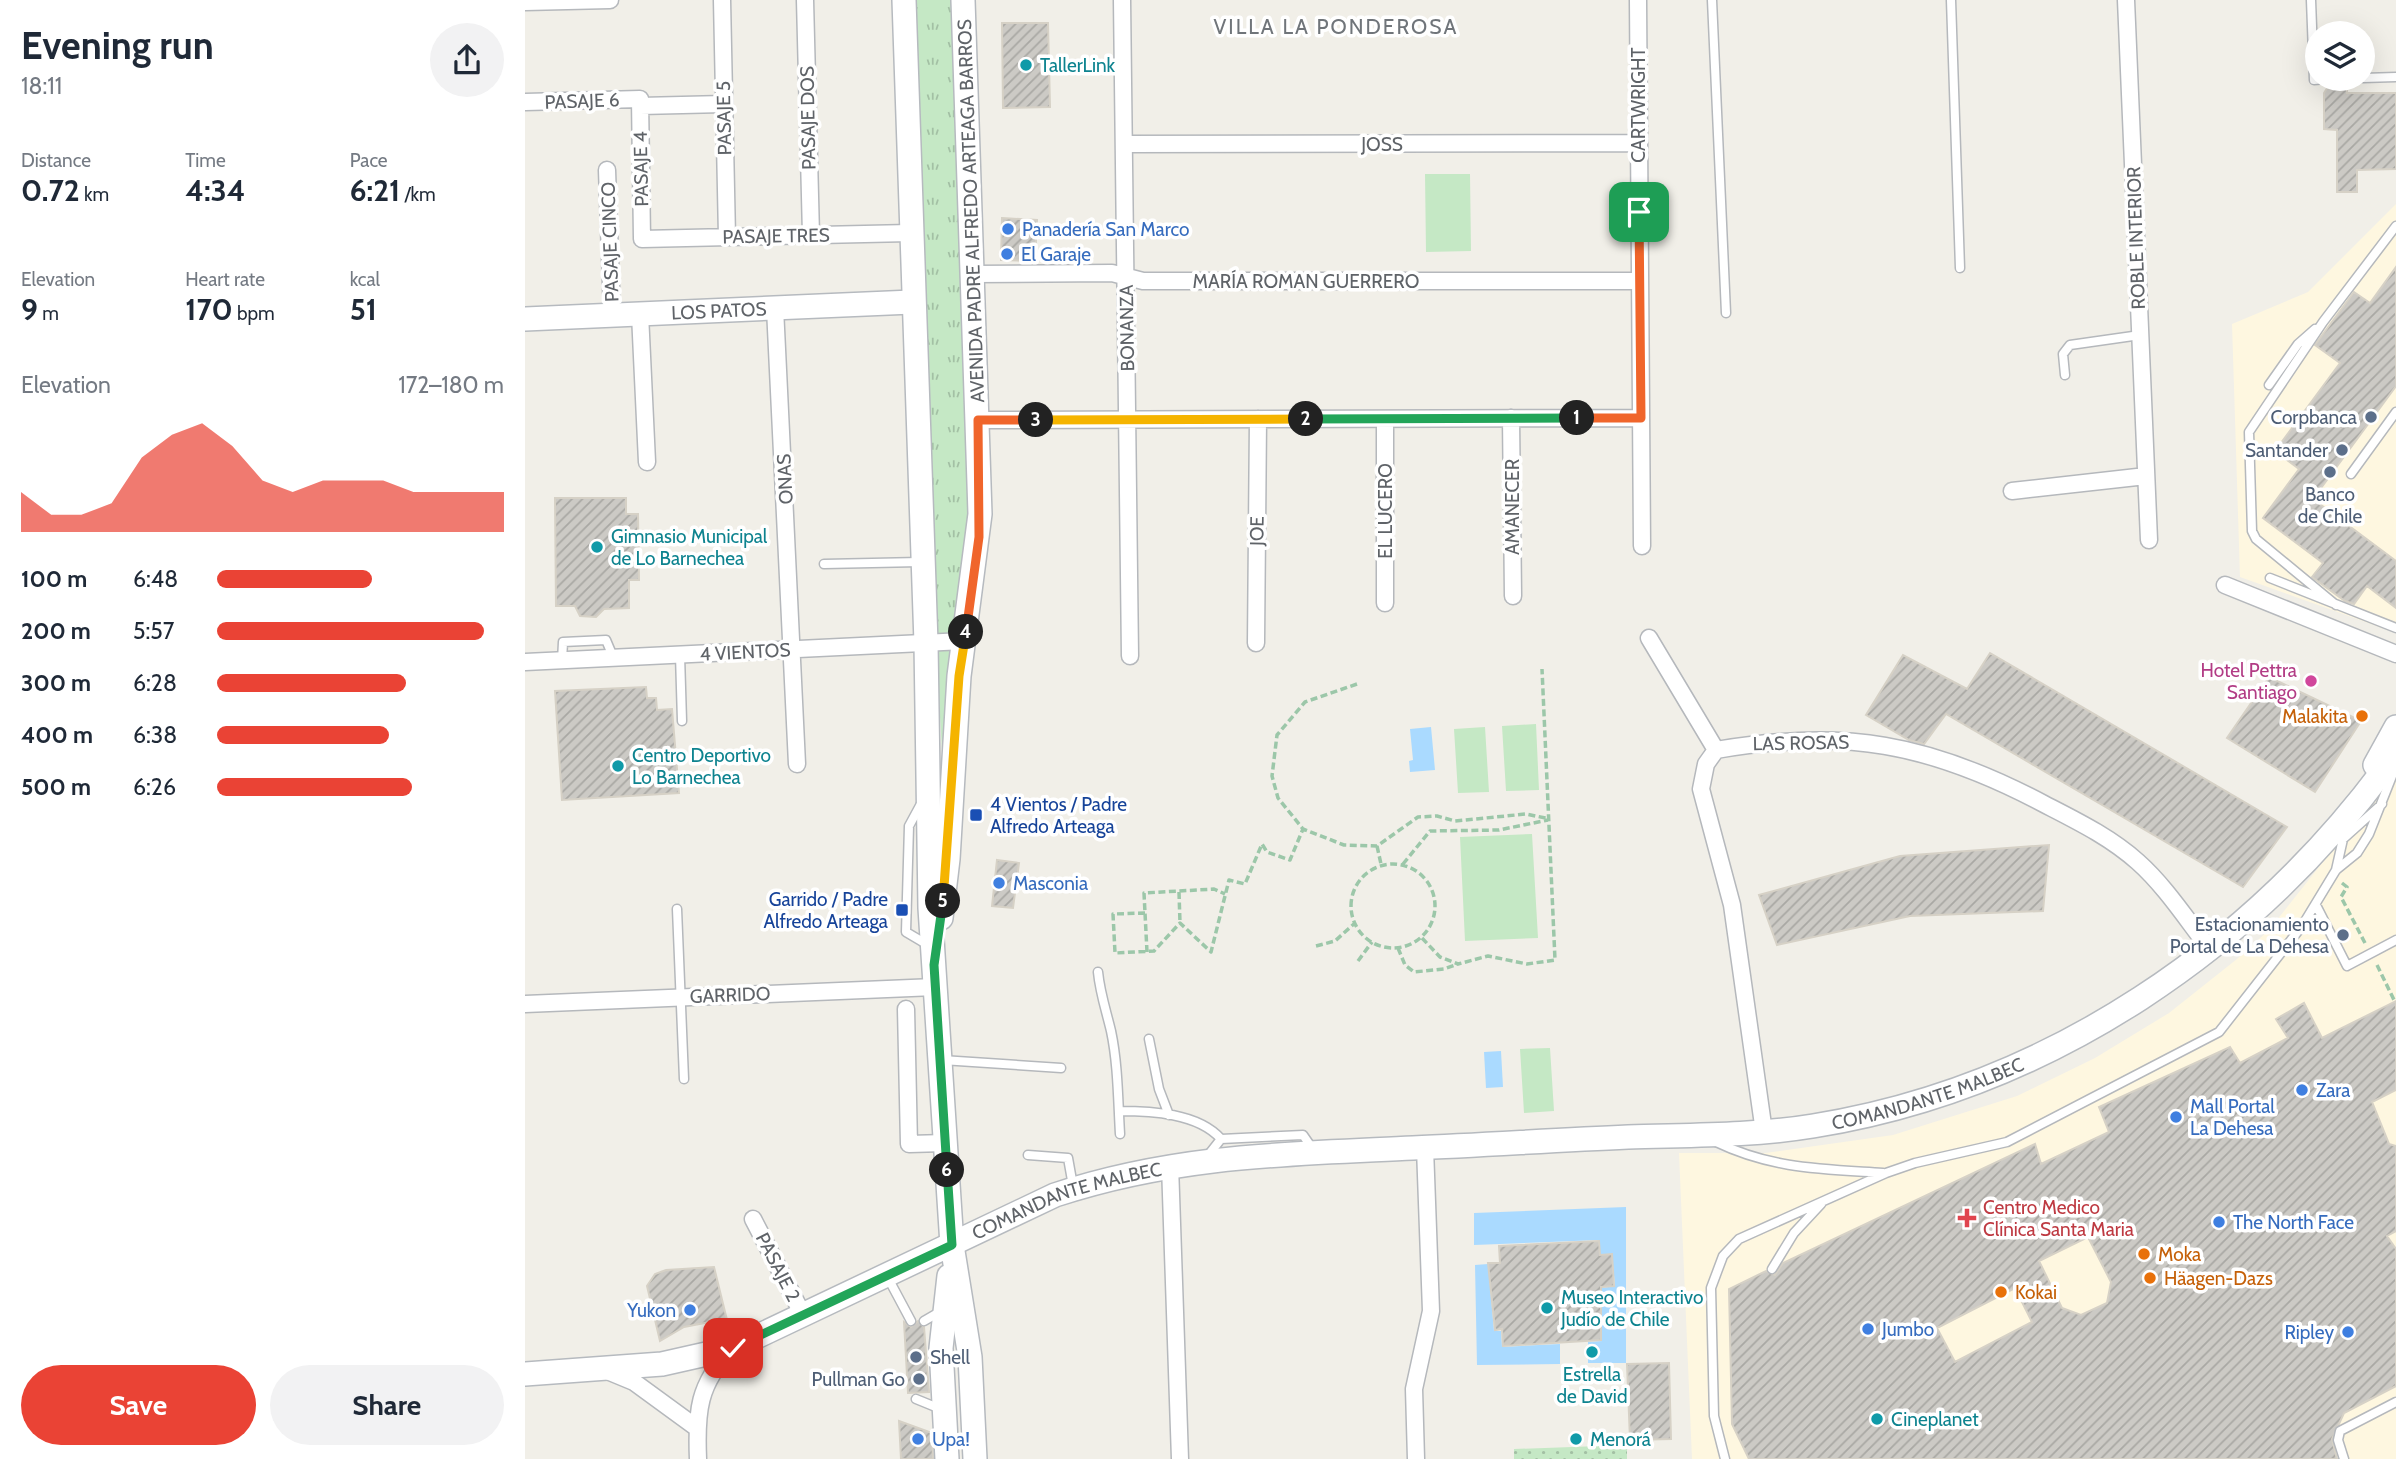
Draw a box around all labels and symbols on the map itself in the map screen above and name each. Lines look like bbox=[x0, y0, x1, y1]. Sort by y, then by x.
district label: VILLA LA PONDEROSA bbox=[1214, 14, 1458, 39]
street label: AVENIDA PADRE ALFREDO ARTEAGA BARROS bbox=[953, 19, 989, 403]
street label: CARTWRIGHT bbox=[1627, 47, 1650, 163]
place label: TallerLink bbox=[1040, 54, 1116, 77]
marker: TallerLink bbox=[1018, 57, 1034, 73]
street label: PASAJE DOS bbox=[796, 66, 820, 170]
street label: PASAJE 5 bbox=[712, 81, 736, 155]
street label: PASAJE 6 bbox=[544, 88, 620, 114]
street label: PASAJE 4 bbox=[629, 131, 653, 207]
street label: JOSS bbox=[1360, 133, 1403, 156]
street label: ROBLE INTERIOR bbox=[2122, 166, 2150, 310]
street label: PASAJE CINCO bbox=[596, 182, 624, 302]
pin bbox=[1609, 182, 1669, 242]
place label: Panadería San Marco bbox=[1022, 218, 1189, 241]
marker: Panadería San Marco bbox=[1000, 221, 1016, 237]
street label: PASAJE TRES bbox=[722, 224, 830, 248]
place label: El Garaje bbox=[1021, 243, 1091, 266]
marker: El Garaje bbox=[999, 246, 1015, 262]
street label: MARÍA ROMAN GUERRERO bbox=[1193, 269, 1419, 293]
street label: BONANZA bbox=[1115, 284, 1139, 371]
street label: LOS PATOS bbox=[671, 297, 767, 324]
pin: 1 bbox=[1559, 400, 1595, 436]
pin: 3 bbox=[1019, 402, 1053, 438]
pin: 2 bbox=[1289, 402, 1323, 436]
place label: Corpbanca bbox=[2270, 406, 2357, 429]
marker: Corpbanca bbox=[2363, 409, 2379, 425]
place label: Santander bbox=[2245, 439, 2328, 462]
marker: Santander bbox=[2334, 442, 2350, 458]
street label: ONAS bbox=[772, 453, 798, 505]
street label: AMANECER bbox=[1501, 458, 1524, 555]
street label: EL LUCERO bbox=[1374, 463, 1397, 559]
marker: Banco de Chile bbox=[2322, 464, 2338, 480]
place label: Banco de Chile bbox=[2298, 483, 2363, 528]
street label: JOE bbox=[1245, 516, 1269, 547]
place label: Gimnasio Municipal de Lo Barnechea bbox=[611, 525, 768, 570]
marker: Gimnasio Municipal de Lo Barnechea bbox=[589, 539, 605, 555]
pin: 4 bbox=[949, 614, 983, 650]
street label: 4 VIENTOS bbox=[699, 638, 791, 666]
place label: Hotel Pettra Santiago bbox=[2201, 659, 2297, 704]
marker: Hotel Pettra Santiago bbox=[2303, 673, 2319, 689]
place label: Malakita bbox=[2282, 705, 2348, 728]
marker: Malakita bbox=[2354, 708, 2370, 724]
street label: LAS ROSAS bbox=[1753, 731, 1849, 755]
place label: Centro Deportivo Lo Barnechea bbox=[632, 744, 771, 789]
marker: Centro Deportivo Lo Barnechea bbox=[610, 758, 626, 774]
place label: 4 Vientos / Padre Alfredo Arteaga bbox=[990, 793, 1127, 838]
marker: 4 Vientos / Padre Alfredo Arteaga bbox=[968, 807, 984, 823]
place label: Masconia bbox=[1013, 872, 1088, 895]
marker: Masconia bbox=[991, 875, 1007, 891]
pin: 5 bbox=[925, 884, 961, 918]
place label: Garrido / Padre Alfredo Arteaga bbox=[763, 888, 888, 933]
marker: Garrido / Padre Alfredo Arteaga bbox=[894, 902, 910, 918]
place label: Estacionamiento Portal de La Dehesa bbox=[2170, 913, 2329, 958]
marker: Estacionamiento Portal de La Dehesa bbox=[2335, 927, 2351, 943]
street label: GARRIDO bbox=[689, 982, 771, 1008]
street label: COMANDANTE MALBEC bbox=[1830, 1052, 2027, 1134]
place label: Zara bbox=[2316, 1079, 2350, 1102]
marker: Zara bbox=[2294, 1082, 2310, 1098]
place label: Mall Portal La Dehesa bbox=[2190, 1095, 2275, 1140]
marker: Mall Portal La Dehesa bbox=[2168, 1109, 2184, 1125]
pin: 6 bbox=[929, 1152, 965, 1188]
street label: COMANDANTE MALBEC bbox=[968, 1157, 1164, 1244]
place label: Centro Medico Clínica Santa Maria bbox=[1983, 1196, 2134, 1241]
marker: Centro Medico Clínica Santa Maria bbox=[1957, 1208, 1977, 1228]
place label: The North Face bbox=[2233, 1211, 2354, 1234]
marker: The North Face bbox=[2211, 1214, 2227, 1230]
street label: PASAJE 2 bbox=[751, 1229, 805, 1305]
place label: Moka bbox=[2158, 1243, 2201, 1266]
marker: Moka bbox=[2136, 1246, 2152, 1262]
place label: Häagen-Dazs bbox=[2164, 1267, 2273, 1290]
marker: Häagen-Dazs bbox=[2142, 1270, 2158, 1286]
place label: Kokai bbox=[2015, 1281, 2057, 1304]
marker: Kokai bbox=[1993, 1284, 2009, 1300]
place label: Museo Interactivo Judío de Chile bbox=[1560, 1286, 1703, 1331]
place label: Yukon bbox=[626, 1299, 676, 1322]
marker: Museo Interactivo Judío de Chile bbox=[1539, 1300, 1555, 1316]
marker: Yukon bbox=[682, 1302, 698, 1318]
pin bbox=[703, 1318, 763, 1378]
place label: Jumbo bbox=[1881, 1318, 1934, 1341]
marker: Jumbo bbox=[1860, 1321, 1876, 1337]
place label: Ripley bbox=[2284, 1321, 2334, 1344]
marker: Ripley bbox=[2340, 1324, 2356, 1340]
marker: Estrella de David bbox=[1584, 1344, 1600, 1360]
place label: Shell bbox=[930, 1346, 970, 1369]
marker: Shell bbox=[908, 1349, 924, 1365]
place label: Estrella de David bbox=[1557, 1363, 1627, 1408]
place label: Pullman Go bbox=[812, 1368, 905, 1391]
marker: Pullman Go bbox=[911, 1371, 927, 1387]
place label: Cineplanet bbox=[1891, 1408, 1979, 1431]
marker: Cineplanet bbox=[1869, 1411, 1885, 1427]
place label: Upa! bbox=[932, 1428, 970, 1451]
place label: Menorá bbox=[1590, 1428, 1651, 1451]
marker: Upa! bbox=[910, 1431, 926, 1447]
marker: Menorá bbox=[1568, 1431, 1584, 1447]

